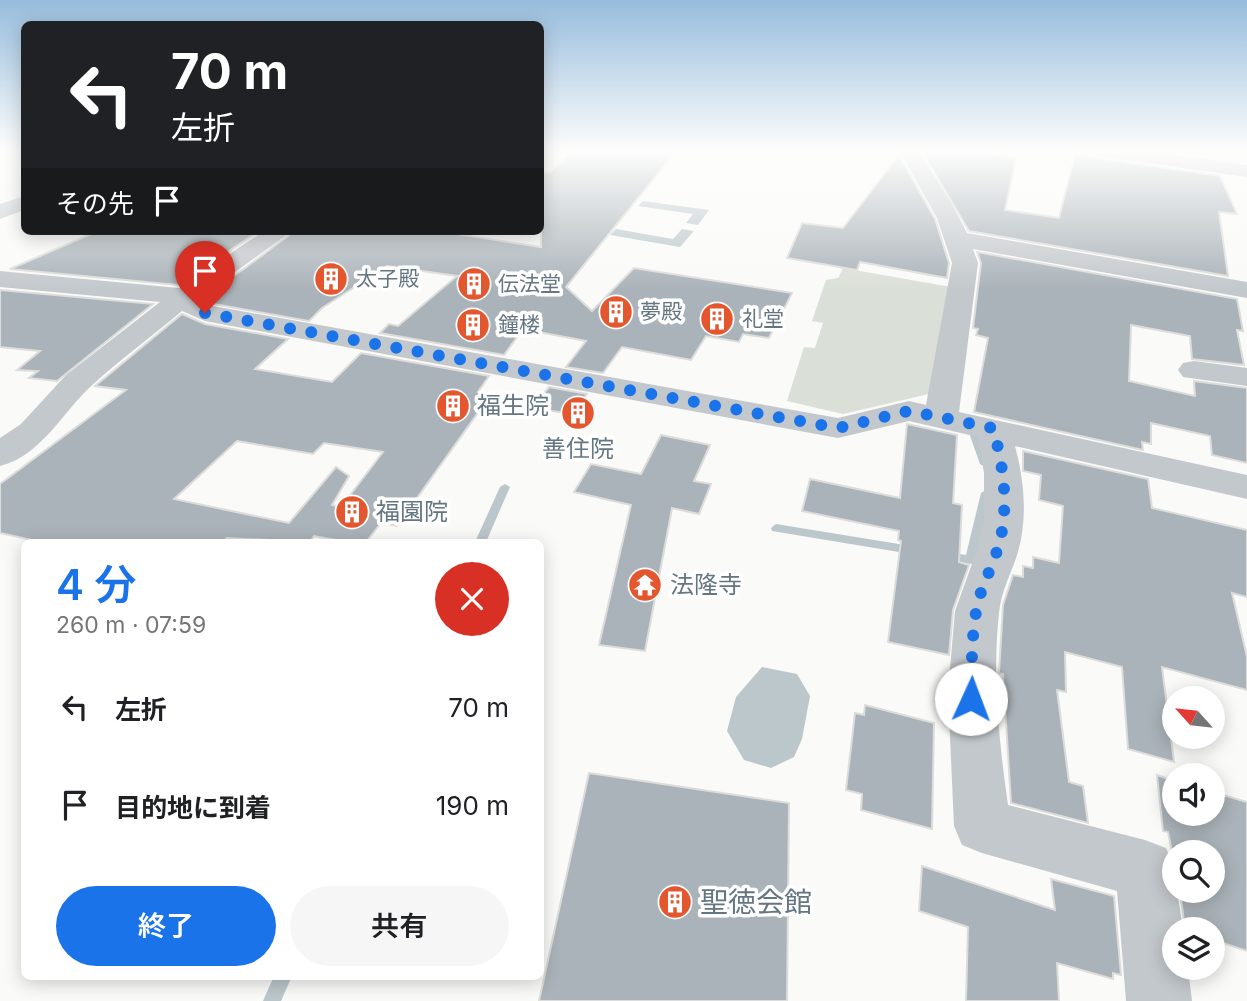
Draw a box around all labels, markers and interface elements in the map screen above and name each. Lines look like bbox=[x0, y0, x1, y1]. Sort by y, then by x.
text: 70 m bbox=[171, 42, 288, 101]
icon: left bbox=[56, 49, 147, 140]
text: 左折 bbox=[171, 108, 235, 147]
icon: arrive bbox=[148, 182, 186, 220]
text: その先 bbox=[56, 188, 134, 219]
pin bbox=[175, 241, 235, 313]
icon: arrive bbox=[186, 252, 224, 290]
building icon: 太子殿 bbox=[312, 260, 350, 298]
building icon: 伝法堂 bbox=[455, 265, 493, 303]
place label: 太子殿 bbox=[356, 266, 419, 291]
place label: 伝法堂 bbox=[498, 271, 561, 296]
building icon: 夢殿 bbox=[597, 293, 635, 331]
place label: 夢殿 bbox=[640, 299, 682, 324]
building icon: 礼堂 bbox=[698, 300, 736, 338]
building icon: 鐘楼 bbox=[454, 306, 492, 344]
place label: 礼堂 bbox=[742, 306, 784, 331]
place label: 鐘楼 bbox=[498, 312, 540, 337]
building icon: 福生院 bbox=[434, 387, 472, 425]
place label: 福生院 bbox=[477, 391, 549, 420]
building icon: 善住院 bbox=[559, 394, 597, 432]
place label: 善住院 bbox=[542, 434, 614, 463]
building icon: 福園院 bbox=[333, 493, 371, 531]
place label: 福園院 bbox=[376, 497, 448, 526]
text: 4 分 bbox=[56, 559, 137, 610]
button: close bbox=[435, 562, 509, 636]
temple icon: 法隆寺 bbox=[626, 566, 664, 604]
place label: 法隆寺 bbox=[670, 570, 742, 599]
text: 260 m · 07:59 bbox=[56, 611, 206, 639]
position arrow bbox=[934, 662, 1008, 736]
north arrow bbox=[1162, 686, 1225, 749]
map controls bbox=[1162, 686, 1225, 980]
icon: left bbox=[56, 688, 94, 726]
text: 70 m bbox=[448, 692, 509, 723]
text: 左折 bbox=[115, 694, 167, 725]
button: sound bbox=[1162, 763, 1225, 826]
icon: arrive bbox=[56, 786, 94, 824]
text: 190 m bbox=[436, 790, 509, 821]
text: 目的地に到着 bbox=[115, 792, 271, 823]
button: search bbox=[1162, 840, 1225, 903]
building icon: 聖徳会館 bbox=[656, 883, 694, 921]
place label: 聖徳会館 bbox=[700, 885, 812, 919]
button: 終了 bbox=[56, 886, 276, 966]
button: 共有 bbox=[290, 886, 509, 966]
button: layers bbox=[1162, 917, 1225, 980]

